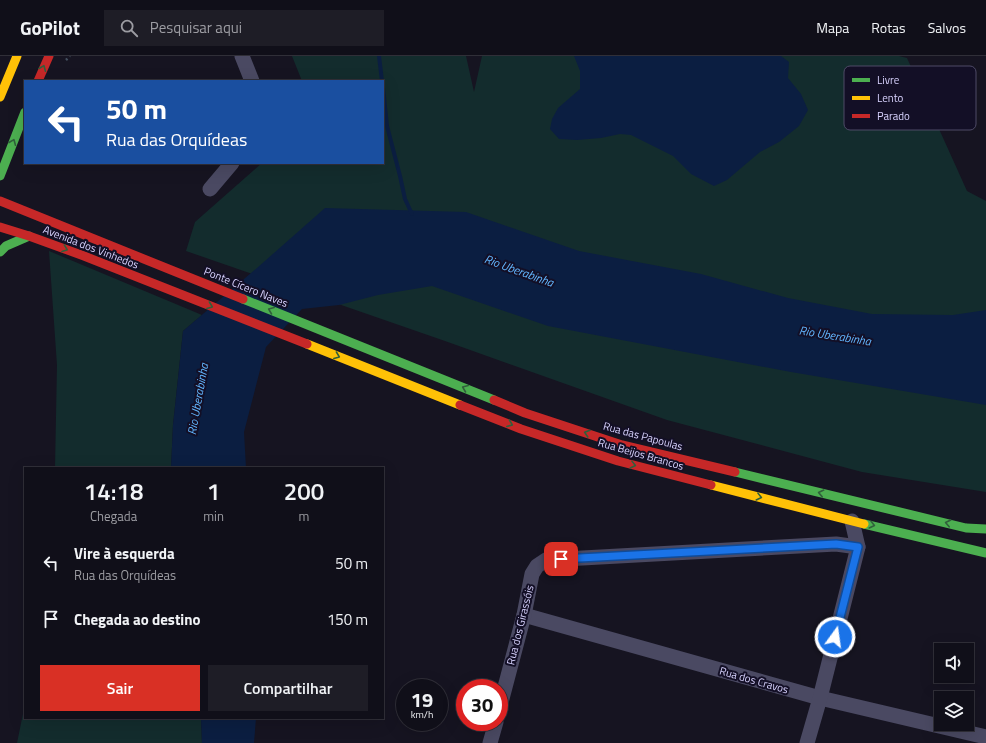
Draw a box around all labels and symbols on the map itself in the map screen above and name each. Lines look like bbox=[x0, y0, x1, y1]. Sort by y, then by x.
one-way arrow bbox=[38, 65, 46, 72]
legend bbox=[844, 66, 976, 130]
text: Livre bbox=[877, 72, 900, 88]
text: Lento bbox=[877, 90, 904, 106]
text: Parado bbox=[877, 108, 910, 124]
one-way arrow bbox=[8, 139, 16, 146]
street label: Avenida dos Vinhedos bbox=[41, 221, 141, 273]
one-way arrow bbox=[62, 245, 69, 253]
water label: Rio Uberabinha bbox=[482, 249, 557, 292]
street label: Ponte Cícero Naves bbox=[202, 263, 290, 311]
one-way arrow bbox=[206, 302, 213, 310]
one-way arrow bbox=[267, 307, 274, 315]
water label: Rio Uberabinha bbox=[798, 320, 873, 351]
one-way arrow bbox=[333, 352, 340, 360]
water label: Rio Uberabinha bbox=[182, 361, 213, 436]
one-way arrow bbox=[461, 385, 468, 393]
street label: Rua das Papoulas bbox=[601, 418, 685, 454]
one-way arrow bbox=[506, 420, 513, 428]
one-way arrow bbox=[583, 429, 590, 438]
street label: Rua Beijos Brancos bbox=[596, 434, 686, 474]
one-way arrow bbox=[629, 460, 636, 469]
one-way arrow bbox=[818, 490, 824, 498]
one-way arrow bbox=[755, 492, 762, 501]
one-way arrow bbox=[944, 519, 951, 528]
one-way arrow bbox=[869, 521, 875, 529]
pin bbox=[544, 542, 578, 576]
street label: Rua dos Girassóis bbox=[502, 583, 538, 667]
position arrow bbox=[814, 616, 856, 658]
street label: Rua dos Cravos bbox=[718, 663, 790, 697]
speed limit sign: 30 bbox=[456, 679, 508, 731]

